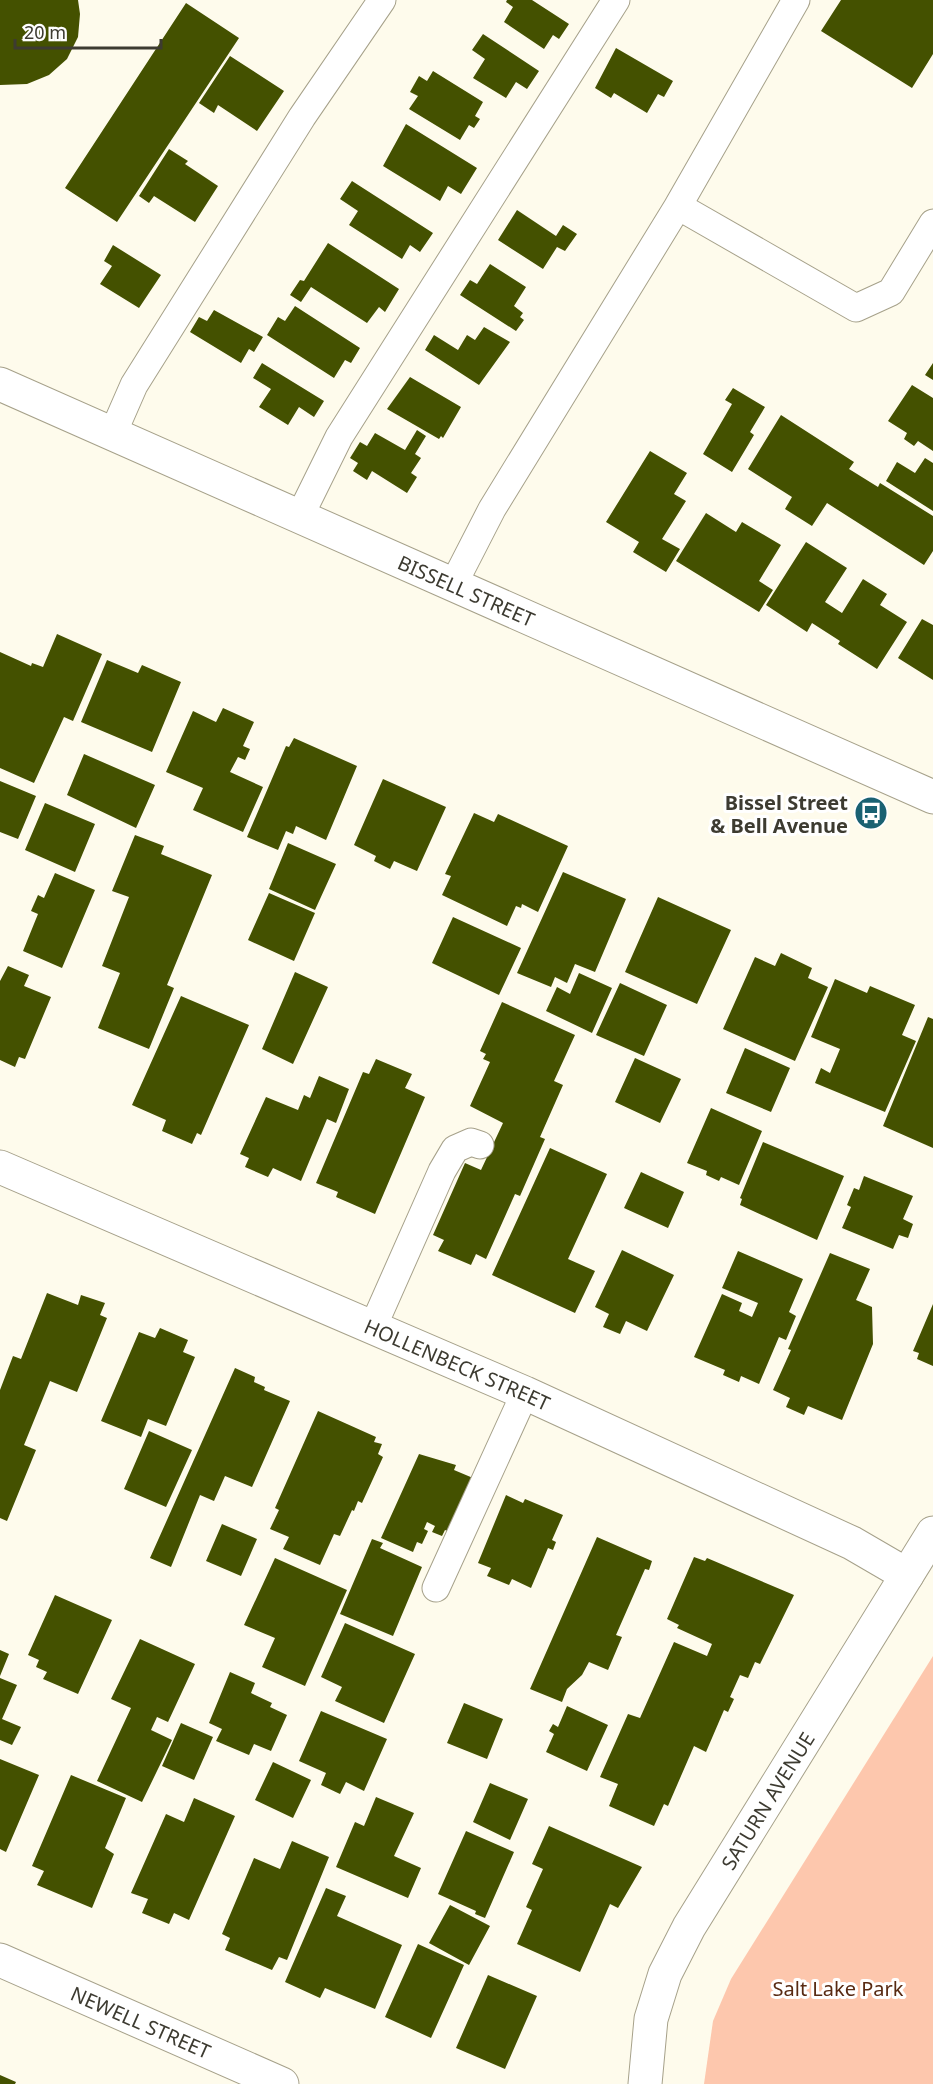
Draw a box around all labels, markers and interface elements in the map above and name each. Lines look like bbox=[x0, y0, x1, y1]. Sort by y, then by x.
scale bar bbox=[15, 12, 160, 50]
text: 20 m bbox=[24, 20, 66, 44]
street label: BISSELL STREET bbox=[394, 548, 539, 633]
place label: Bissel Street & Bell Avenue bbox=[710, 789, 848, 839]
bus stop icon: Bissel Street & Bell Avenue bbox=[853, 795, 889, 831]
street label: HOLLENBECK STREET bbox=[360, 1312, 555, 1416]
street label: SATURN AVENUE bbox=[715, 1727, 820, 1874]
park label: Salt Lake Park bbox=[773, 1975, 904, 2002]
street label: NEWELL STREET bbox=[67, 1979, 215, 2065]

